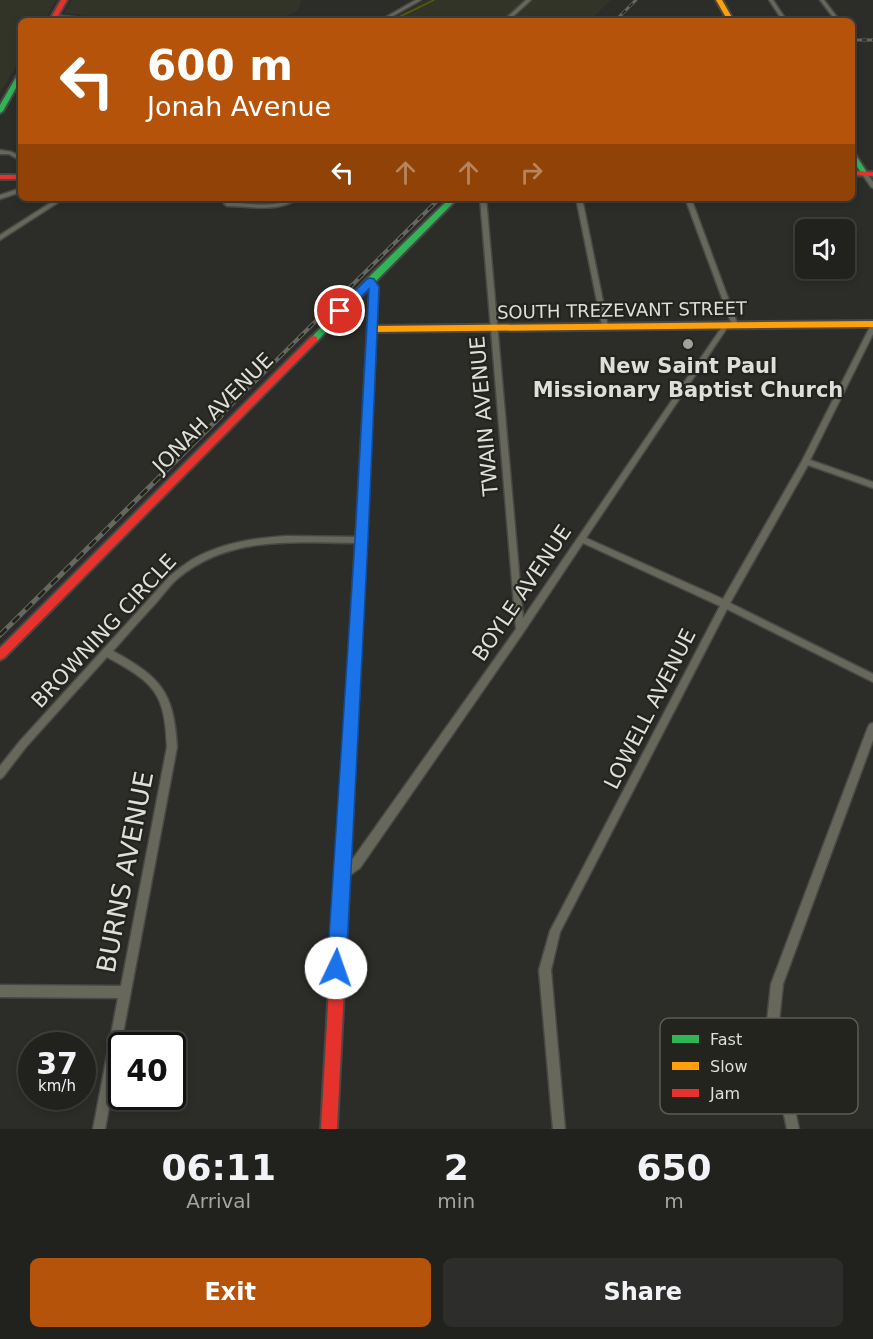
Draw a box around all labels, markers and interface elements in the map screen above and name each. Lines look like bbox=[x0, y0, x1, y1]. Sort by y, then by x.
text: 600 m bbox=[147, 41, 293, 90]
icon: left bbox=[48, 42, 126, 120]
text: Jonah Avenue bbox=[147, 91, 331, 122]
icon: left bbox=[326, 156, 359, 189]
icon: ahead bbox=[389, 156, 422, 189]
icon: ahead bbox=[452, 156, 485, 189]
icon: right bbox=[515, 156, 548, 189]
map controls bbox=[795, 219, 855, 279]
button: sound bbox=[795, 219, 855, 279]
pin bbox=[314, 285, 365, 336]
icon: arrive bbox=[323, 294, 356, 327]
street label: SOUTH TREZEVANT STREET bbox=[497, 297, 748, 323]
street label: TWAIN AVENUE bbox=[465, 335, 503, 498]
marker: New Saint Paul Missionary Baptist Church bbox=[681, 337, 695, 351]
street label: JONAH AVENUE bbox=[146, 348, 278, 480]
place label: New Saint Paul Missionary Baptist Church bbox=[533, 354, 843, 402]
street label: BOYLE AVENUE bbox=[468, 520, 576, 666]
street label: BROWNING CIRCLE bbox=[27, 549, 181, 713]
street label: LOWELL AVENUE bbox=[599, 625, 701, 793]
street label: BURNS AVENUE bbox=[91, 769, 159, 975]
position arrow bbox=[304, 936, 368, 1000]
legend bbox=[660, 1018, 858, 1114]
text: Fast bbox=[710, 1030, 742, 1049]
speed limit sign: 40 bbox=[108, 1032, 186, 1110]
text: 37 bbox=[36, 1046, 78, 1081]
text: Slow bbox=[710, 1057, 747, 1076]
text: km/h bbox=[38, 1077, 76, 1095]
text: Jam bbox=[709, 1084, 740, 1103]
text: 06:11 bbox=[161, 1147, 276, 1188]
text: 2 bbox=[444, 1147, 469, 1188]
text: 650 bbox=[636, 1147, 712, 1188]
text: Arrival bbox=[186, 1189, 251, 1213]
text: min bbox=[437, 1189, 475, 1213]
text: m bbox=[664, 1189, 684, 1213]
button: Exit bbox=[30, 1258, 431, 1327]
button: Share bbox=[443, 1258, 843, 1327]

